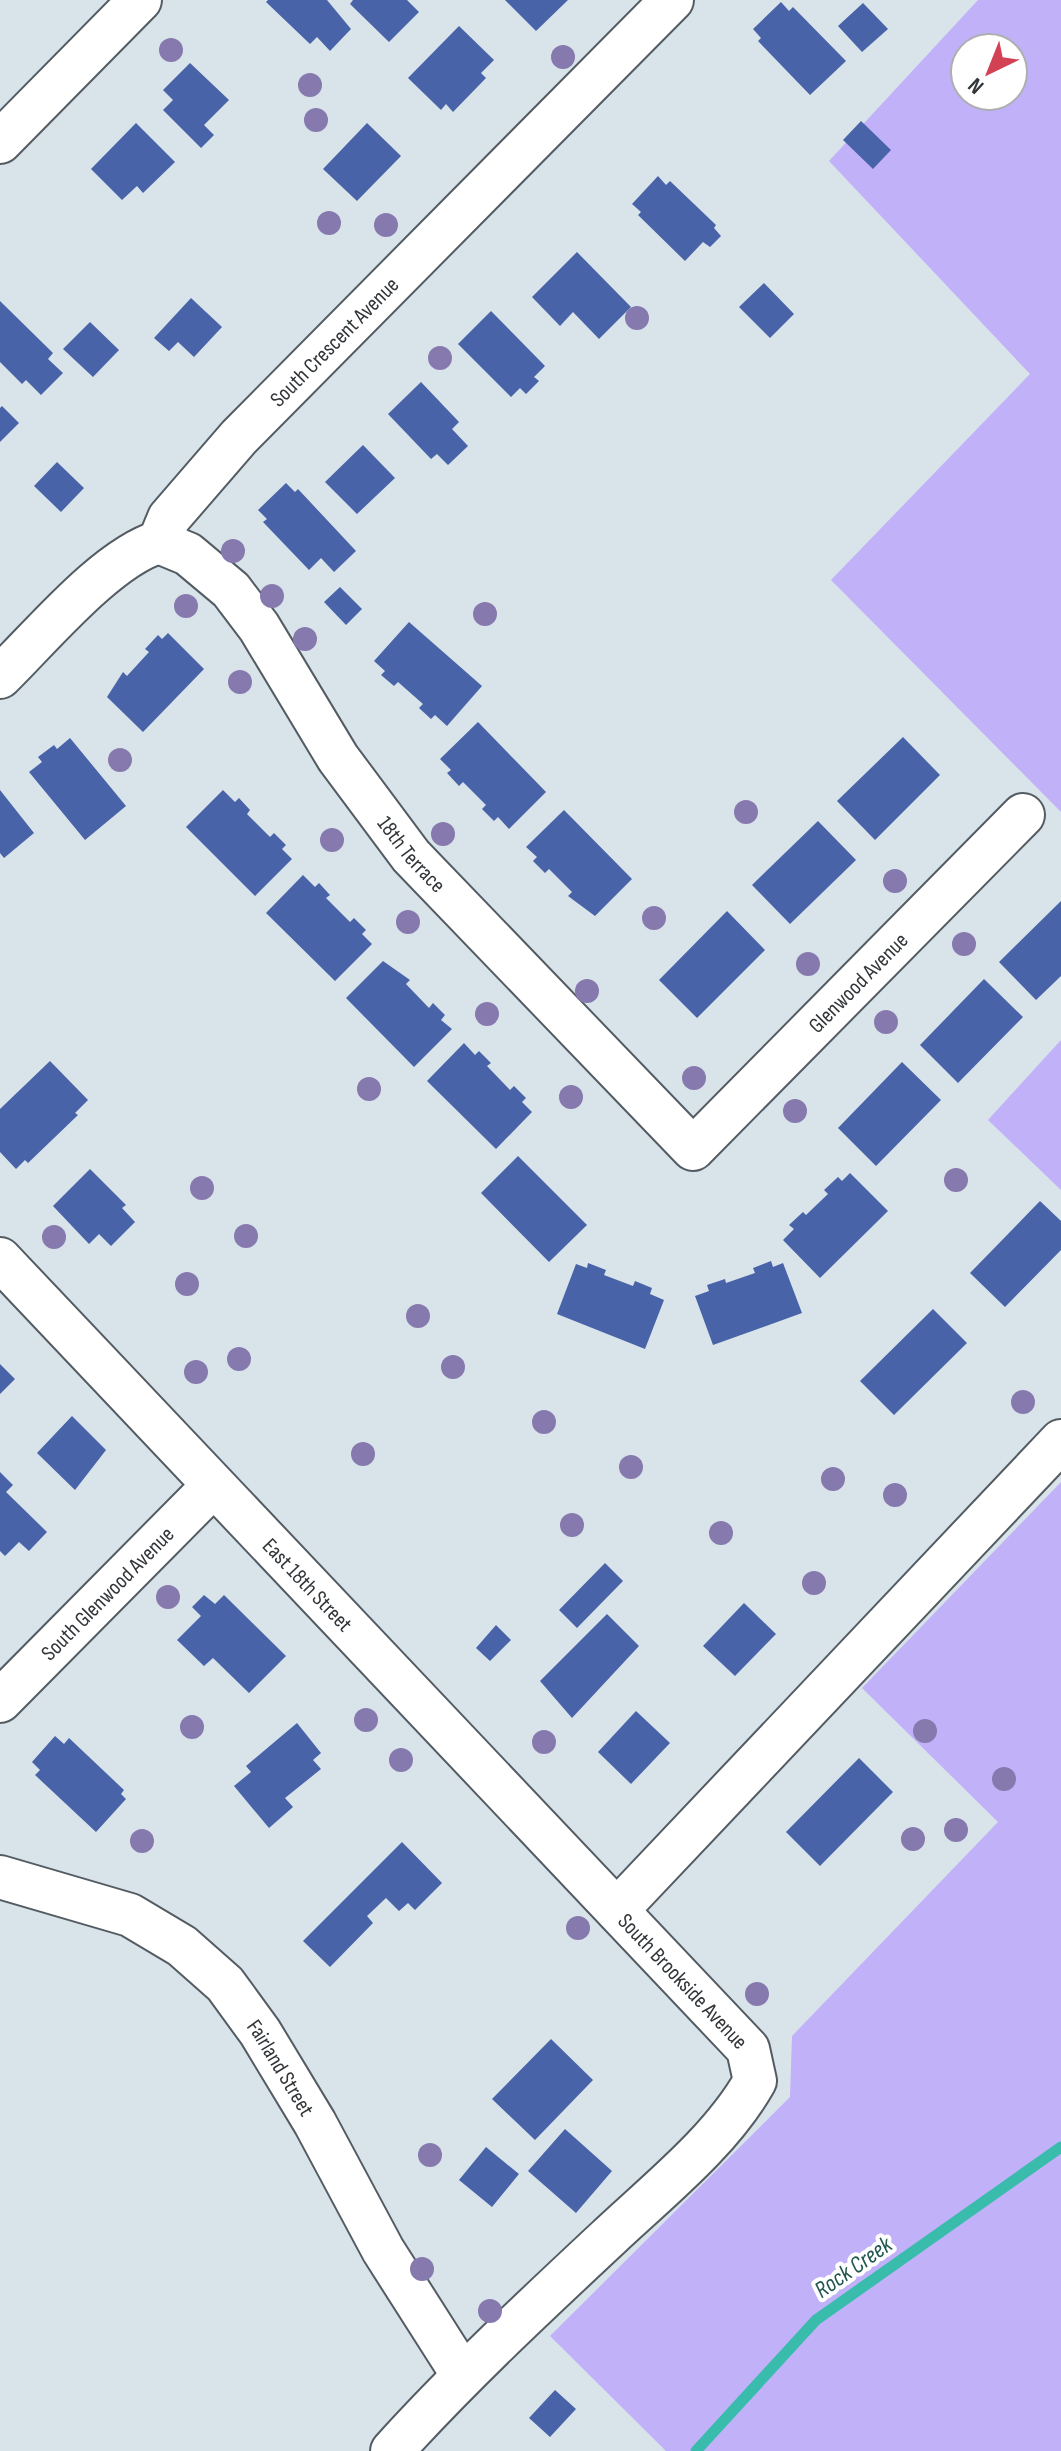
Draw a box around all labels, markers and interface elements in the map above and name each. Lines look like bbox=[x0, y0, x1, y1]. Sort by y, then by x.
north arrow bbox=[949, 32, 1029, 112]
text: N bbox=[963, 72, 990, 99]
street label: South Crescent Avenue bbox=[265, 272, 405, 413]
street label: 18th Terrace bbox=[371, 811, 451, 899]
street label: Glenwood Avenue bbox=[803, 927, 914, 1039]
street label: South Glenwood Avenue bbox=[36, 1521, 180, 1667]
street label: East 18th Street bbox=[256, 1533, 358, 1638]
street label: South Brookside Avenue bbox=[612, 1908, 753, 2055]
street label: Fairland Street bbox=[240, 2015, 320, 2122]
water label: Rock Creek bbox=[809, 2230, 898, 2304]

